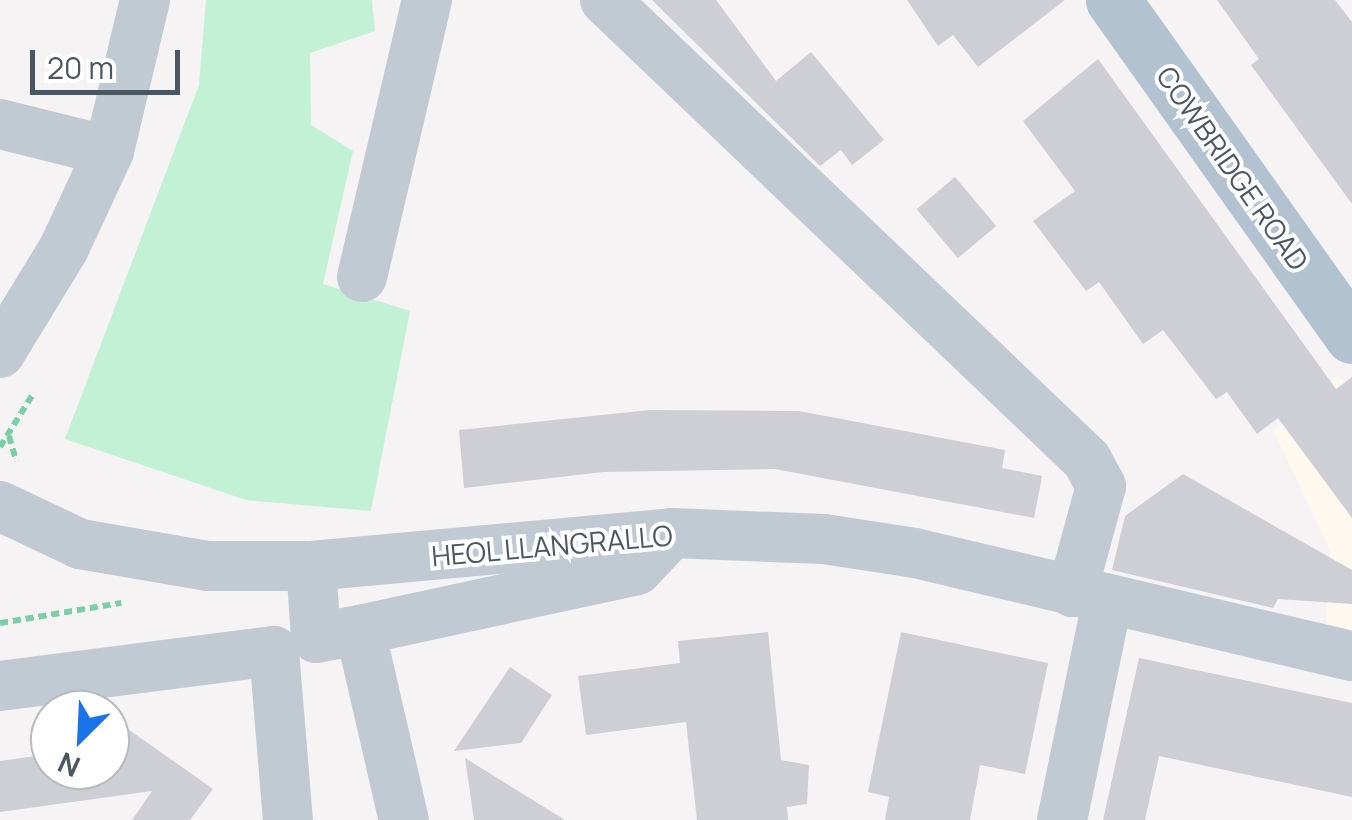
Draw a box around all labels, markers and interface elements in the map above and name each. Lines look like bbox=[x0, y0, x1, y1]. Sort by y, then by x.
scale bar bbox=[35, 30, 185, 92]
text: 20 m bbox=[47, 47, 114, 88]
street label: COWBRIDGE ROAD bbox=[1150, 60, 1316, 276]
street label: HEOL LLANGRALLO bbox=[429, 518, 675, 572]
north arrow bbox=[30, 690, 130, 790]
text: N bbox=[52, 744, 86, 787]

